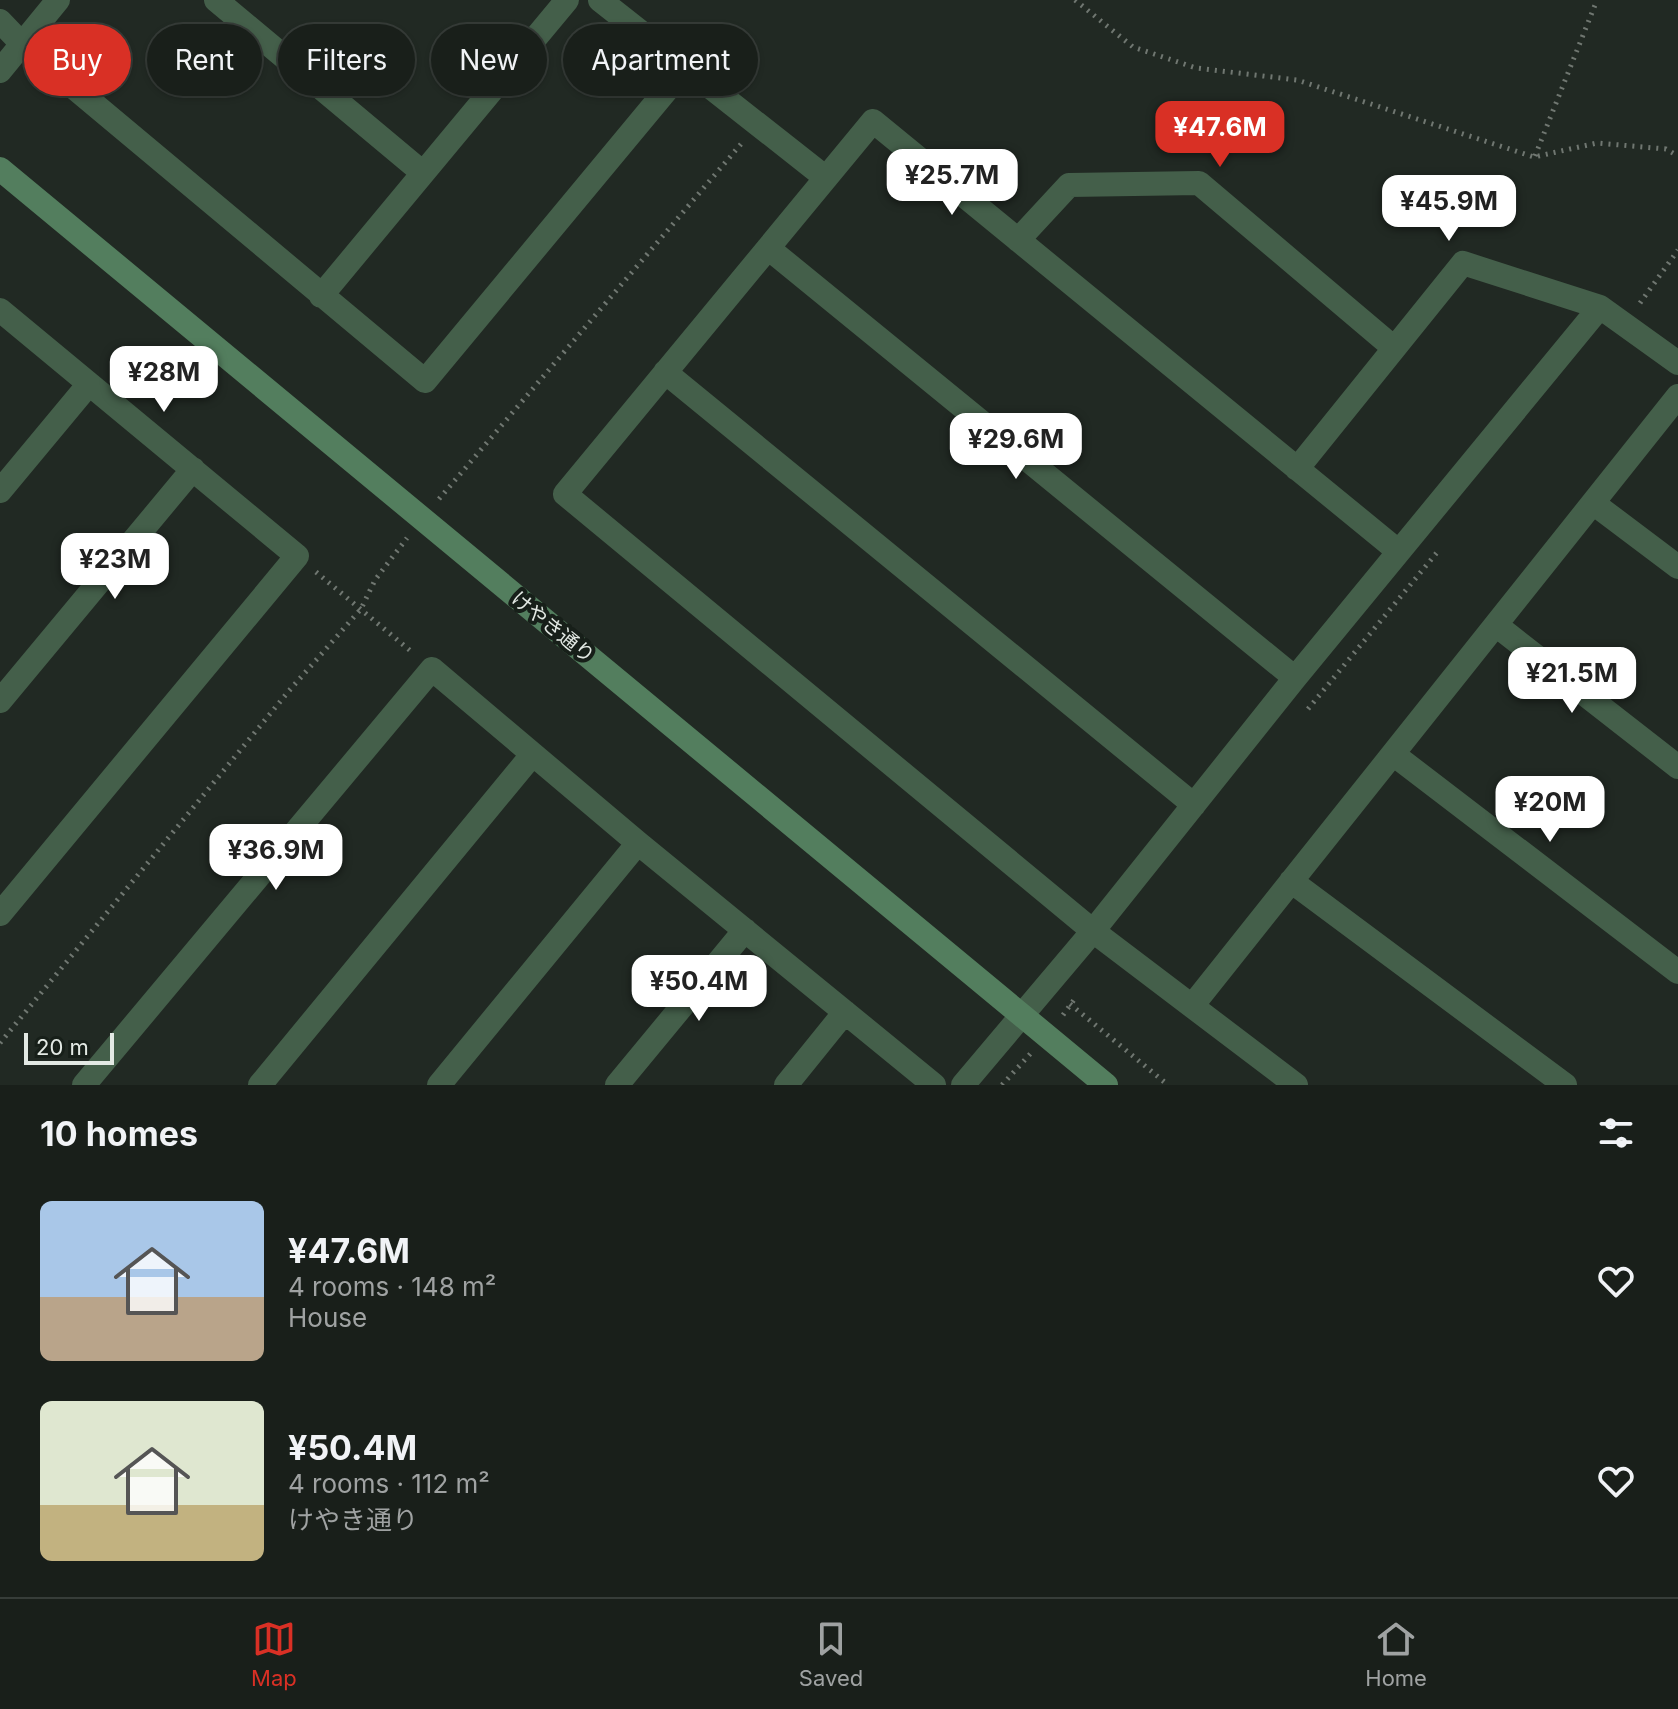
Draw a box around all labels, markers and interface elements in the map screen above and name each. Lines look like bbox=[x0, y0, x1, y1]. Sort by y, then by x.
chip: Buy bbox=[24, 24, 131, 96]
chip: Rent bbox=[147, 24, 262, 96]
chip: Filters bbox=[278, 24, 415, 96]
chip: New bbox=[431, 24, 547, 96]
chip: Apartment bbox=[563, 24, 758, 96]
pin: ¥47.6M bbox=[1155, 101, 1285, 169]
text: ¥47.6M bbox=[1173, 111, 1267, 142]
pin: ¥25.7M bbox=[887, 149, 1017, 217]
text: ¥25.7M bbox=[905, 159, 999, 190]
pin: ¥45.9M bbox=[1384, 175, 1514, 243]
text: ¥45.9M bbox=[1400, 185, 1498, 216]
pin: ¥28M bbox=[117, 346, 211, 414]
text: ¥28M bbox=[128, 356, 200, 387]
pin: ¥29.6M bbox=[951, 413, 1081, 481]
text: ¥29.6M bbox=[968, 423, 1064, 454]
pin: ¥23M bbox=[68, 533, 162, 601]
text: ¥23M bbox=[79, 543, 151, 574]
street label: けやき通り bbox=[507, 586, 599, 668]
pin: ¥21.5M bbox=[1507, 647, 1637, 715]
text: ¥21.5M bbox=[1526, 657, 1618, 688]
pin: ¥20M bbox=[1503, 776, 1597, 844]
text: ¥20M bbox=[1514, 786, 1586, 817]
pin: ¥36.9M bbox=[211, 824, 341, 892]
text: ¥36.9M bbox=[227, 834, 325, 865]
pin: ¥50.4M bbox=[634, 955, 764, 1023]
text: ¥50.4M bbox=[650, 965, 748, 996]
scale bar bbox=[24, 1029, 114, 1065]
text: 20 m bbox=[36, 1034, 89, 1060]
icon: filters bbox=[1594, 1111, 1638, 1155]
text: 10 homes bbox=[40, 1113, 198, 1154]
text: ¥47.6M bbox=[288, 1230, 410, 1271]
icon: home bbox=[104, 1233, 200, 1329]
icon: heart bbox=[1594, 1259, 1638, 1303]
text: 4 rooms · 148 m² bbox=[288, 1271, 496, 1302]
text: House bbox=[288, 1302, 367, 1333]
text: ¥50.4M bbox=[288, 1427, 417, 1468]
icon: home bbox=[104, 1433, 200, 1529]
icon: heart bbox=[1594, 1459, 1638, 1503]
text: 4 rooms · 112 m² bbox=[288, 1468, 490, 1499]
text: けやき通り bbox=[288, 1504, 418, 1535]
tab: Map bbox=[251, 1617, 297, 1691]
tab: Saved bbox=[799, 1617, 863, 1691]
tab: Home bbox=[1365, 1617, 1427, 1691]

